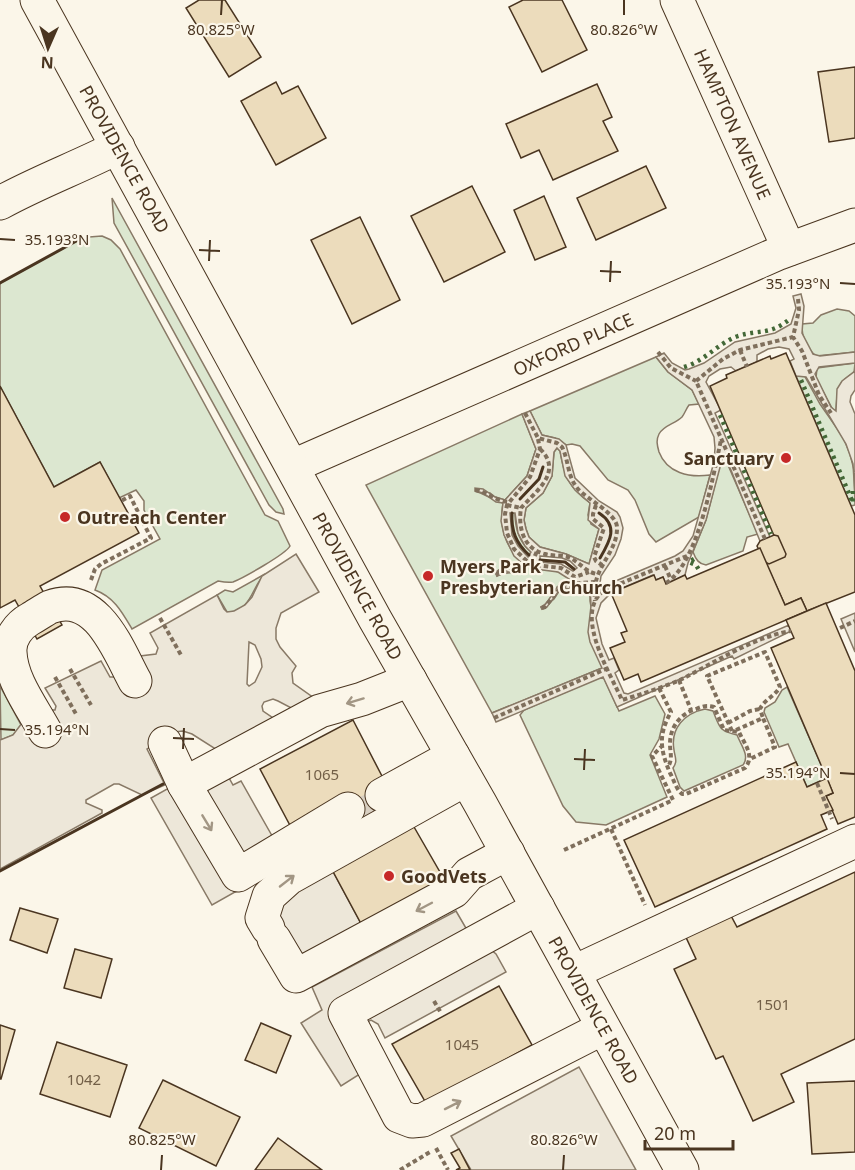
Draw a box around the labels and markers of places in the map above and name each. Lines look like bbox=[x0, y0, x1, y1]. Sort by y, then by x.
place label: Sanctuary bbox=[684, 446, 775, 470]
marker: Sanctuary bbox=[779, 451, 793, 465]
place label: Outreach Center bbox=[77, 505, 226, 529]
marker: Outreach Center bbox=[58, 510, 72, 524]
place label: Myers Park Presbyterian Church bbox=[440, 554, 623, 599]
marker: Myers Park Presbyterian Church bbox=[421, 569, 435, 583]
place label: GoodVets bbox=[401, 864, 487, 888]
marker: GoodVets bbox=[382, 869, 396, 883]

